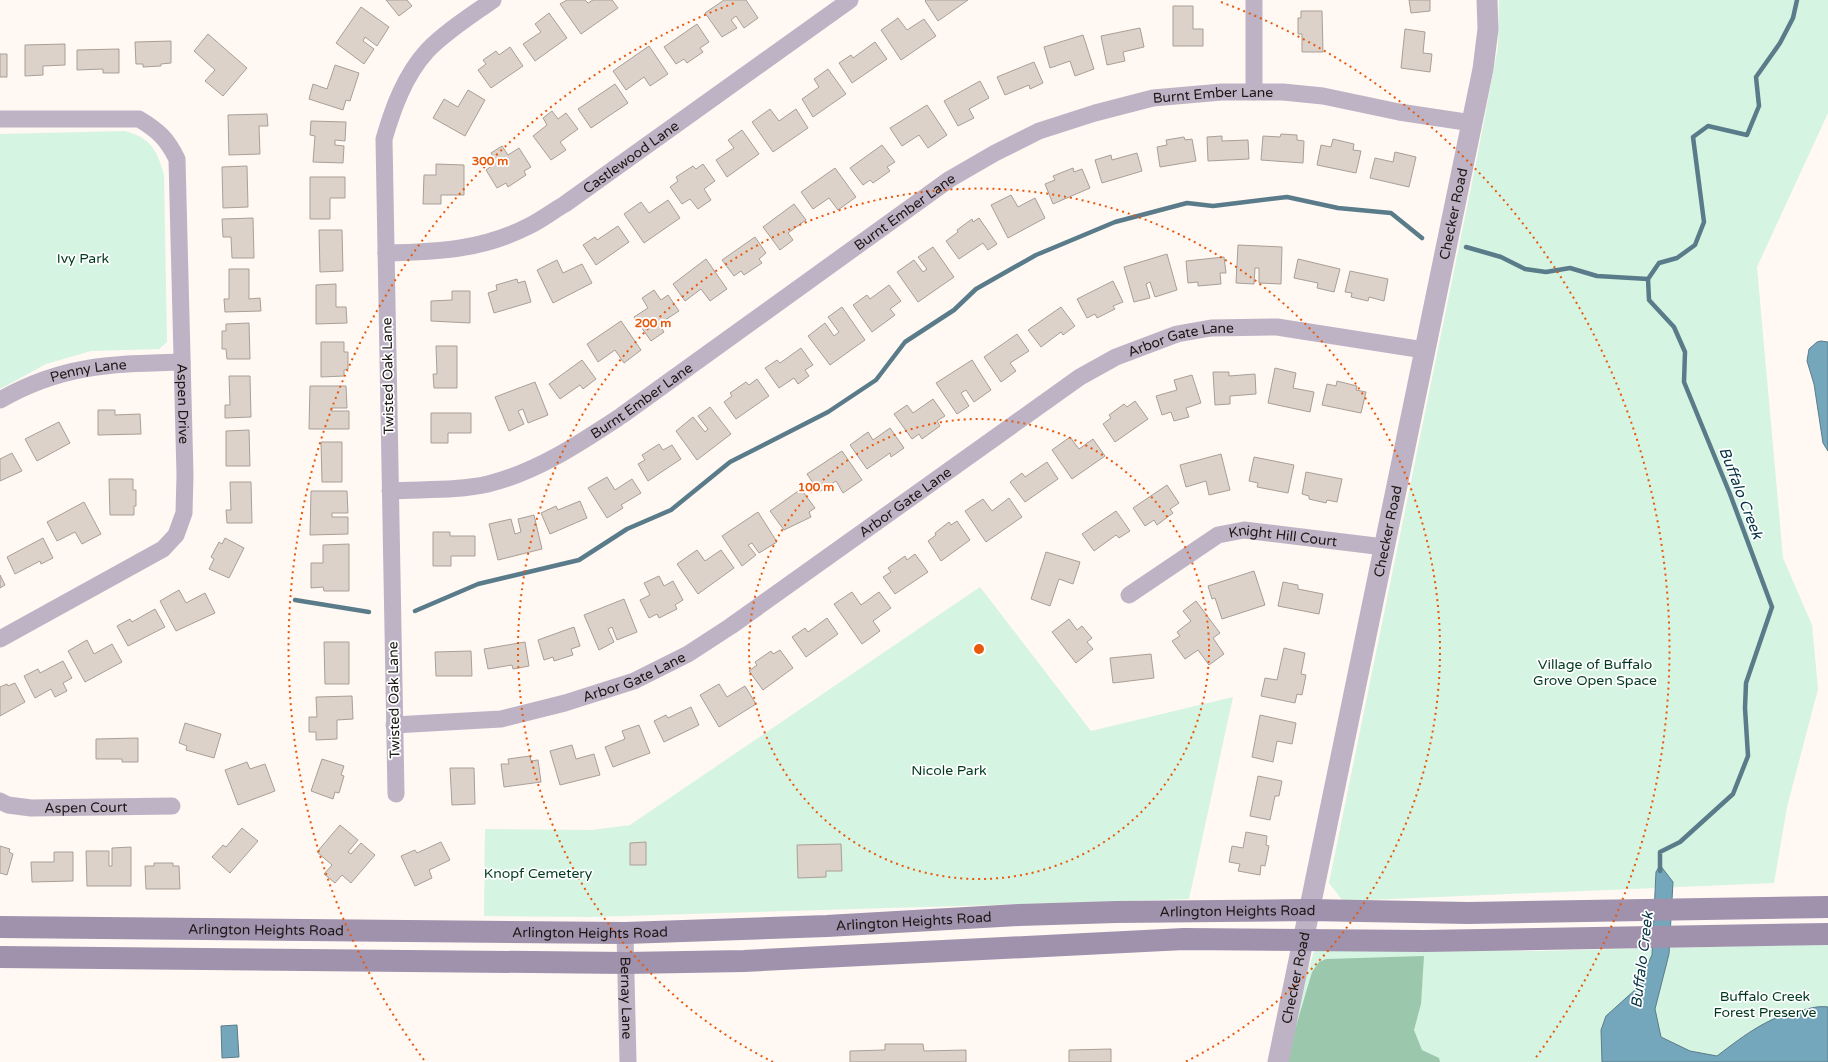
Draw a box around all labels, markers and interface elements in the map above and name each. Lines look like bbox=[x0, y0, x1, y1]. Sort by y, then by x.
street label: Burnt Ember Lane bbox=[1152, 83, 1273, 106]
street label: Castlewood Lane bbox=[579, 117, 682, 197]
text: 300 m bbox=[472, 154, 508, 168]
street label: Checker Road bbox=[1435, 166, 1471, 261]
street label: Burnt Ember Lane bbox=[851, 169, 958, 254]
park label: Ivy Park bbox=[57, 250, 110, 267]
text: 200 m bbox=[635, 316, 671, 330]
street label: Twisted Oak Lane bbox=[378, 317, 398, 435]
street label: Arbor Gate Lane bbox=[1125, 319, 1234, 360]
street label: Penny Lane bbox=[48, 356, 127, 385]
street label: Burnt Ember Lane bbox=[587, 359, 696, 442]
street label: Aspen Drive bbox=[174, 363, 193, 444]
water label: Buffalo Creek bbox=[1715, 445, 1767, 543]
street label: Arbor Gate Lane bbox=[855, 463, 955, 541]
text: 100 m bbox=[798, 480, 834, 494]
street label: Checker Road bbox=[1370, 484, 1405, 579]
street label: Knight Hill Court bbox=[1227, 521, 1339, 550]
street label: Twisted Oak Lane bbox=[384, 641, 404, 759]
centre of rings bbox=[972, 642, 986, 656]
street label: Arbor Gate Lane bbox=[581, 648, 688, 705]
park label: Village of Buffalo Grove Open Space bbox=[1533, 656, 1657, 689]
park label: Nicole Park bbox=[911, 762, 987, 779]
street label: Aspen Court bbox=[44, 798, 128, 816]
park label: Knopf Cemetery bbox=[484, 865, 593, 882]
street label: Arlington Heights Road bbox=[1159, 901, 1316, 920]
street label: Arlington Heights Road bbox=[835, 908, 992, 934]
water label: Buffalo Creek bbox=[1627, 909, 1657, 1009]
street label: Arlington Heights Road bbox=[188, 920, 344, 939]
street label: Arlington Heights Road bbox=[512, 923, 668, 942]
street label: Checker Road bbox=[1278, 930, 1313, 1025]
street label: Bernay Lane bbox=[617, 956, 636, 1040]
park label: Buffalo Creek Forest Preserve bbox=[1714, 988, 1816, 1021]

